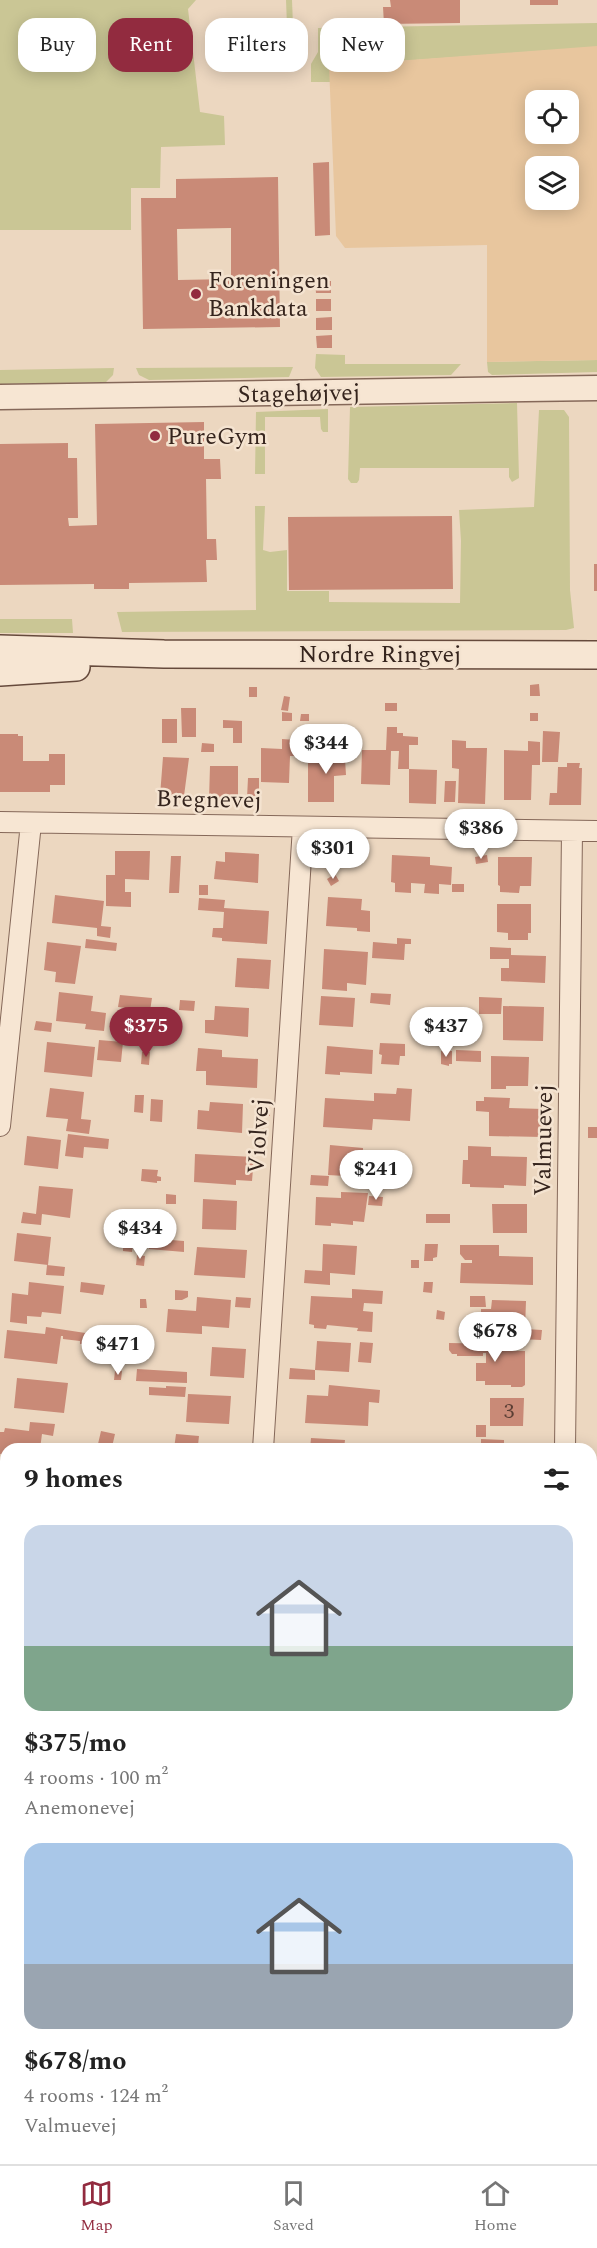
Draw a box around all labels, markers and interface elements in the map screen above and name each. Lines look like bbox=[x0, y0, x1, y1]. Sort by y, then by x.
chip: Buy bbox=[18, 18, 96, 72]
chip: Rent bbox=[108, 18, 193, 72]
chip: Filters bbox=[205, 18, 308, 72]
chip: New bbox=[320, 18, 405, 72]
map controls bbox=[525, 90, 579, 210]
button: locate bbox=[525, 90, 579, 144]
button: layers bbox=[525, 156, 579, 210]
place label: Foreningen Bankdata bbox=[208, 263, 330, 327]
marker: Foreningen Bankdata bbox=[189, 287, 203, 301]
street label: Stagehøjvej bbox=[237, 375, 361, 413]
place label: PureGym bbox=[167, 419, 268, 455]
marker: PureGym bbox=[148, 429, 162, 443]
street label: Nordre Ringvej bbox=[298, 637, 462, 673]
pin: $344 bbox=[290, 724, 362, 775]
text: $344 bbox=[304, 728, 348, 758]
street label: Bregnevej bbox=[156, 781, 262, 819]
pin: $386 bbox=[445, 809, 517, 860]
text: $386 bbox=[459, 813, 503, 843]
pin: $301 bbox=[297, 829, 369, 880]
text: $301 bbox=[311, 833, 355, 863]
pin: $375 bbox=[110, 1007, 182, 1058]
pin: $437 bbox=[410, 1007, 482, 1058]
text: $375 bbox=[124, 1011, 168, 1041]
text: $437 bbox=[424, 1011, 468, 1041]
street label: Valmuevej bbox=[525, 1084, 563, 1196]
street label: Violvej bbox=[238, 1097, 280, 1175]
pin: $241 bbox=[340, 1150, 412, 1201]
text: $241 bbox=[354, 1154, 398, 1184]
pin: $434 bbox=[104, 1209, 176, 1260]
text: $434 bbox=[118, 1213, 162, 1243]
pin: $678 bbox=[459, 1312, 531, 1363]
text: $678 bbox=[473, 1316, 517, 1346]
pin: $471 bbox=[82, 1325, 154, 1376]
text: $471 bbox=[96, 1329, 140, 1359]
house number: 3 bbox=[504, 1396, 515, 1428]
text: 9 homes bbox=[24, 1459, 123, 1499]
icon: filters bbox=[540, 1463, 573, 1496]
icon: home bbox=[245, 1564, 353, 1672]
text: $375/mo bbox=[24, 1723, 127, 1763]
text: 4 rooms · 100 m² bbox=[24, 1763, 168, 1793]
text: Anemonevej bbox=[24, 1793, 135, 1823]
icon: home bbox=[245, 1882, 353, 1990]
text: $678/mo bbox=[24, 2041, 127, 2081]
text: 4 rooms · 124 m² bbox=[24, 2081, 168, 2111]
text: Valmuevej bbox=[24, 2111, 117, 2141]
tab: Map bbox=[80, 2177, 113, 2237]
tab: Saved bbox=[273, 2177, 314, 2237]
tab: Home bbox=[474, 2177, 517, 2237]

